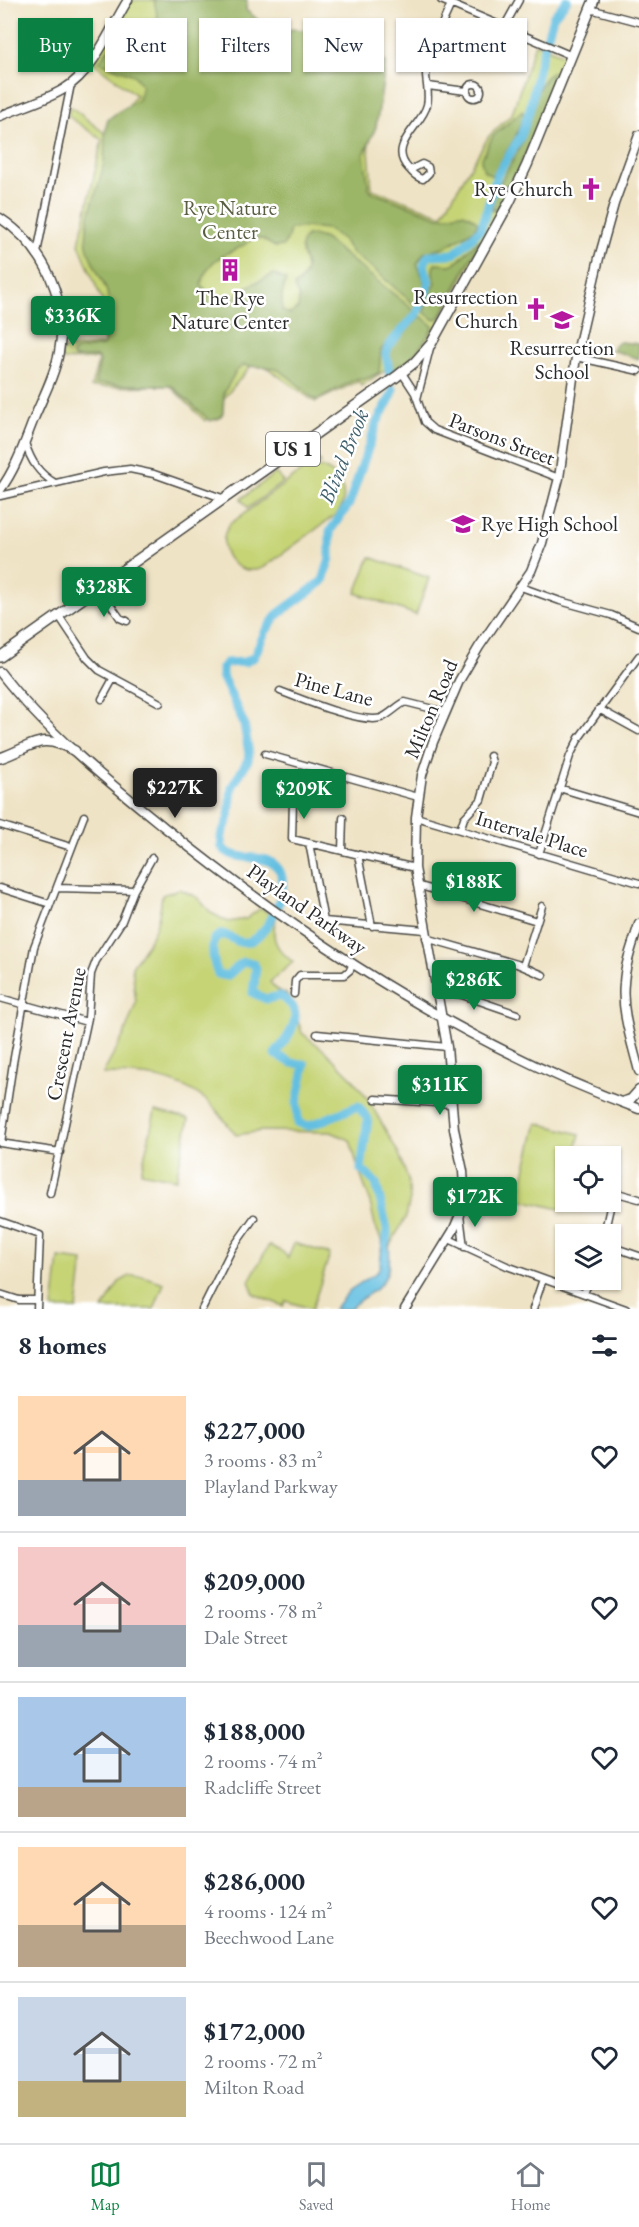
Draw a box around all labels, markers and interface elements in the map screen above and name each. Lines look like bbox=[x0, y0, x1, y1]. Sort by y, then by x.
chip: Buy bbox=[18, 18, 93, 72]
chip: Rent bbox=[105, 18, 187, 72]
chip: Filters bbox=[199, 18, 291, 72]
chip: New bbox=[303, 18, 384, 72]
chip: Apartment bbox=[396, 18, 527, 72]
place label: Rye Church bbox=[474, 175, 573, 202]
church icon: Rye Church bbox=[578, 176, 604, 202]
park label: Rye Nature Center bbox=[183, 194, 277, 245]
building icon: The Rye Nature Center bbox=[217, 257, 243, 283]
place label: Resurrection Church bbox=[413, 283, 518, 334]
place label: The Rye Nature Center bbox=[171, 284, 289, 335]
pin: $336K bbox=[31, 296, 115, 347]
church icon: Resurrection Church bbox=[523, 296, 549, 322]
text: $336K bbox=[45, 302, 101, 328]
school or university icon: Resurrection School bbox=[549, 307, 575, 333]
place label: Resurrection School bbox=[510, 334, 614, 385]
water label: Blind Brook bbox=[311, 405, 376, 509]
street label: Parsons Street bbox=[445, 406, 559, 471]
road number: US 1 bbox=[266, 432, 320, 466]
place label: Rye High School bbox=[481, 510, 618, 537]
school or university icon: Rye High School bbox=[450, 511, 476, 537]
pin: $328K bbox=[62, 567, 146, 618]
text: $328K bbox=[76, 573, 132, 599]
street label: Milton Road bbox=[398, 655, 464, 763]
street label: Pine Lane bbox=[292, 665, 376, 712]
pin: $227K bbox=[133, 768, 217, 819]
pin: $209K bbox=[262, 769, 346, 820]
text: $227K bbox=[147, 774, 203, 800]
text: $209K bbox=[276, 775, 332, 801]
street label: Intervale Place bbox=[473, 804, 592, 863]
street label: Playland Parkway bbox=[242, 857, 373, 960]
pin: $188K bbox=[432, 862, 516, 913]
text: $188K bbox=[446, 868, 502, 894]
pin: $286K bbox=[432, 960, 516, 1011]
street label: Crescent Avenue bbox=[39, 965, 92, 1103]
text: $286K bbox=[446, 966, 502, 992]
pin: $311K bbox=[398, 1065, 482, 1116]
text: $311K bbox=[412, 1071, 468, 1097]
map controls bbox=[555, 1146, 621, 1290]
button: locate bbox=[555, 1146, 621, 1212]
pin: $172K bbox=[433, 1177, 517, 1228]
text: $172K bbox=[447, 1183, 503, 1209]
button: layers bbox=[555, 1224, 621, 1290]
text: 8 homes bbox=[18, 1328, 107, 1362]
icon: filters bbox=[588, 1329, 621, 1362]
text: $227,000 bbox=[204, 1413, 305, 1447]
icon: home bbox=[66, 1420, 138, 1492]
icon: heart bbox=[588, 1440, 621, 1473]
text: 3 rooms · 83 m² bbox=[204, 1447, 323, 1473]
text: Playland Parkway bbox=[204, 1473, 338, 1499]
text: $209,000 bbox=[204, 1564, 305, 1598]
icon: home bbox=[66, 1571, 138, 1643]
icon: heart bbox=[588, 1591, 621, 1624]
text: 2 rooms · 78 m² bbox=[204, 1598, 323, 1624]
text: Dale Street bbox=[204, 1624, 288, 1650]
text: $188,000 bbox=[204, 1714, 305, 1748]
icon: home bbox=[66, 1721, 138, 1793]
icon: heart bbox=[588, 1741, 621, 1774]
text: 2 rooms · 74 m² bbox=[204, 1748, 323, 1774]
text: Radcliffe Street bbox=[204, 1774, 321, 1800]
text: $286,000 bbox=[204, 1864, 305, 1898]
icon: home bbox=[66, 1871, 138, 1943]
icon: heart bbox=[588, 1891, 621, 1924]
text: 4 rooms · 124 m² bbox=[204, 1898, 332, 1924]
text: Beechwood Lane bbox=[204, 1924, 334, 1950]
text: $172,000 bbox=[204, 2014, 305, 2048]
icon: home bbox=[66, 2021, 138, 2093]
icon: heart bbox=[588, 2041, 621, 2074]
text: 2 rooms · 72 m² bbox=[204, 2048, 323, 2074]
text: Milton Road bbox=[204, 2074, 304, 2100]
tab: Map bbox=[89, 2158, 122, 2215]
tab: Saved bbox=[299, 2158, 333, 2215]
tab: Home bbox=[511, 2158, 550, 2215]

